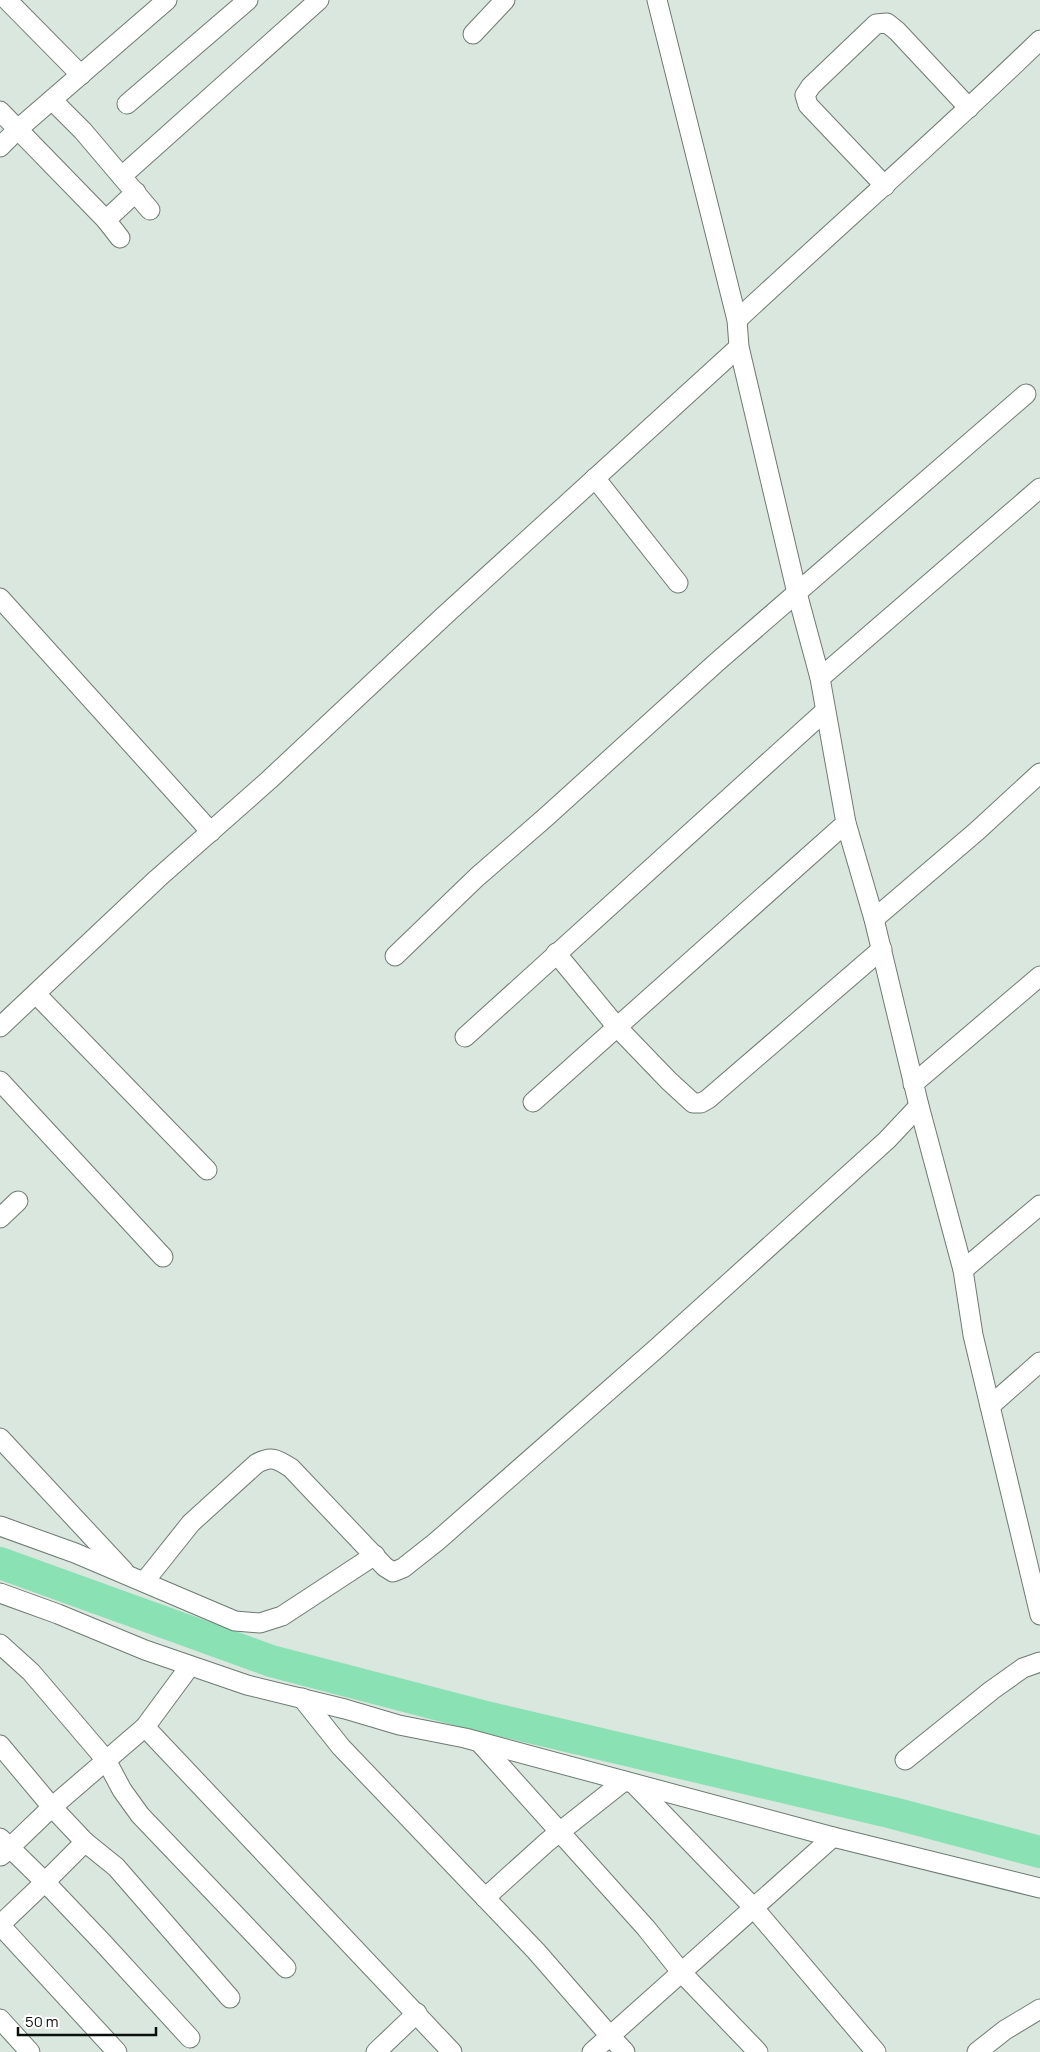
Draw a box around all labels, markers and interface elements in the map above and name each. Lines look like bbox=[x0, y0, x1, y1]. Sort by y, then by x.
scale bar bbox=[18, 2004, 155, 2036]
text: 50 m bbox=[25, 2011, 59, 2032]

